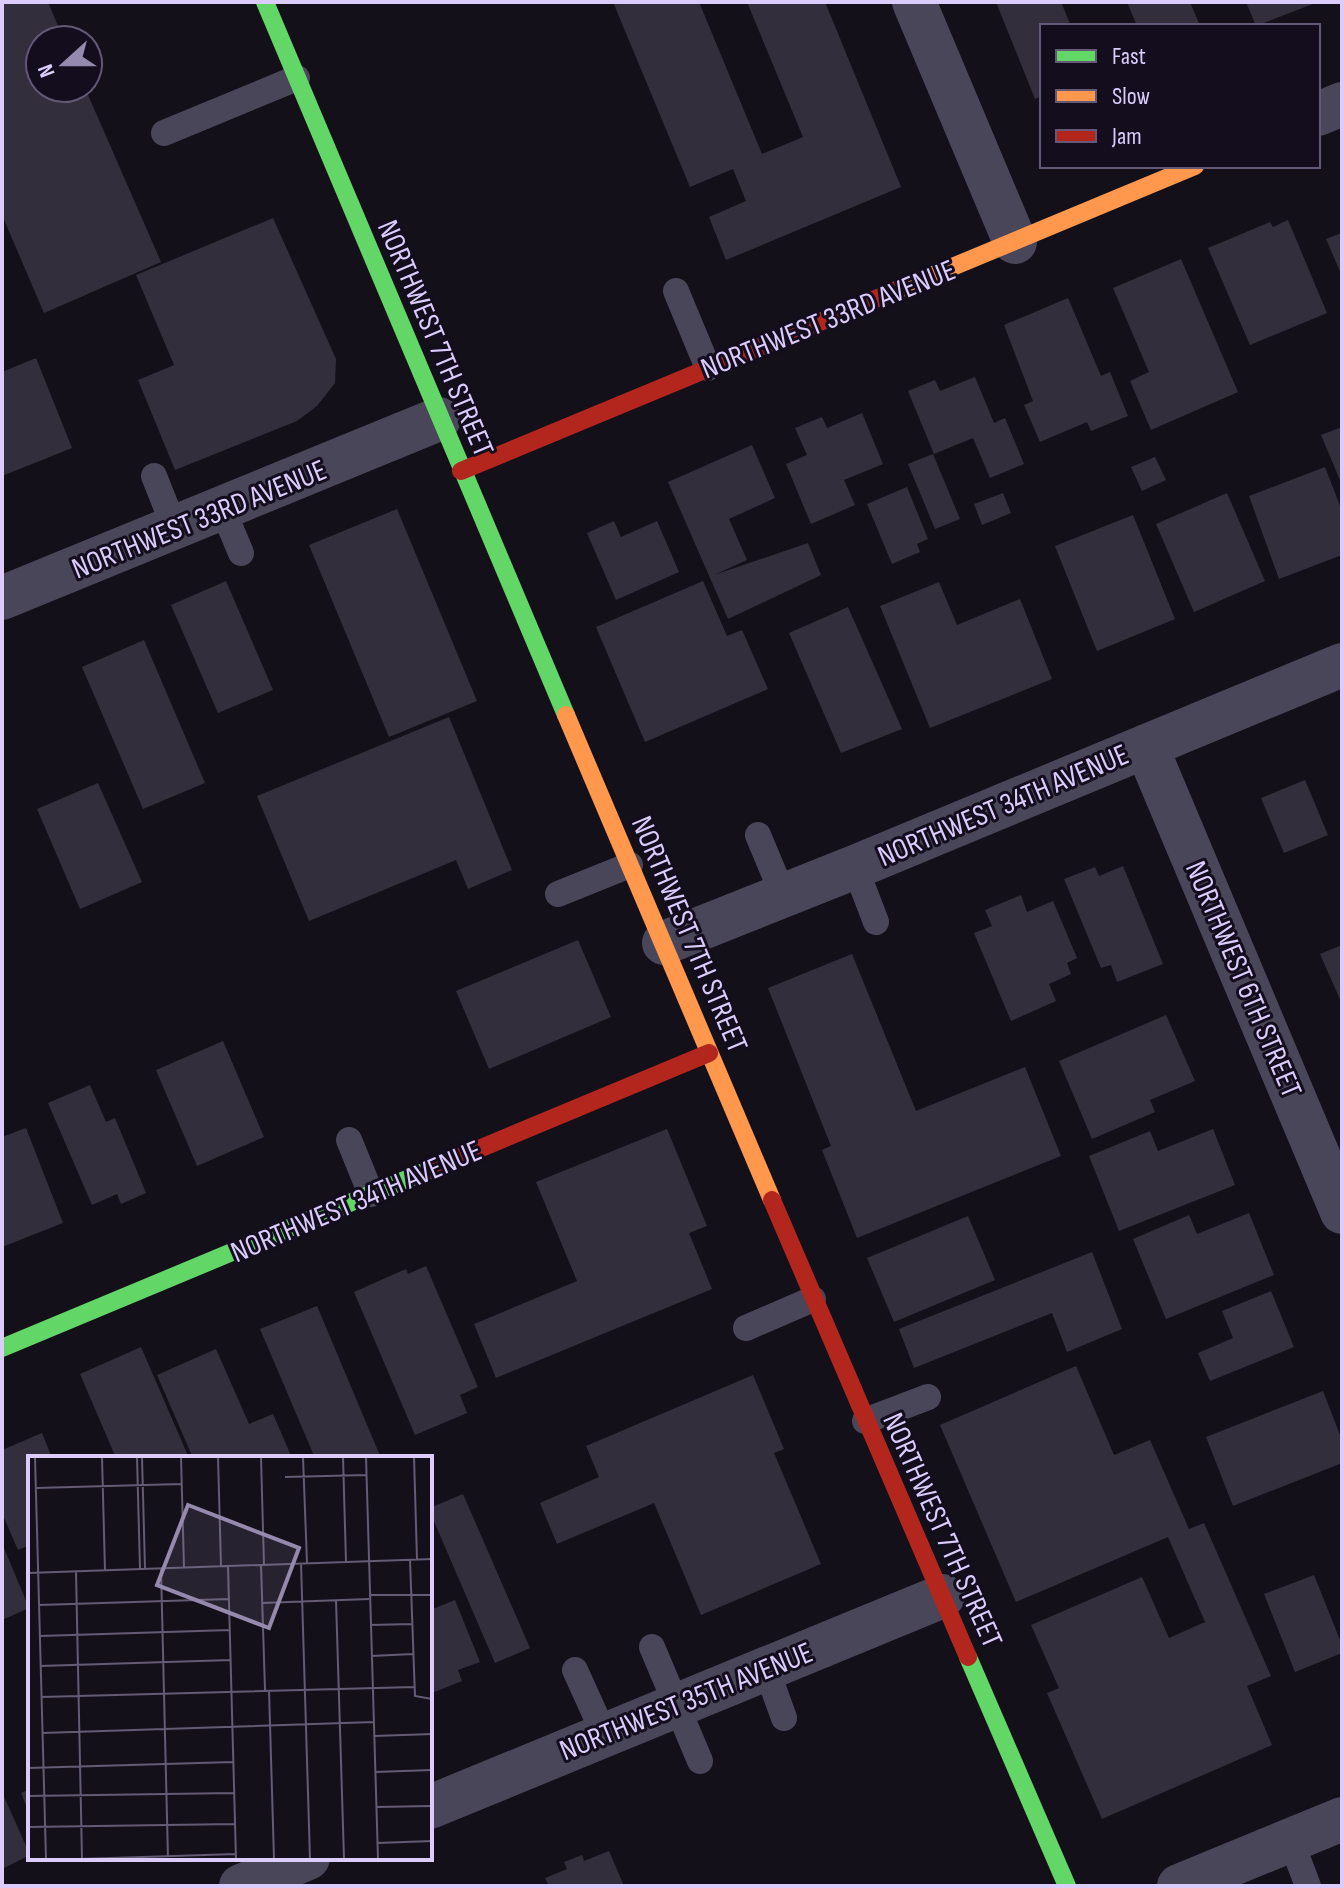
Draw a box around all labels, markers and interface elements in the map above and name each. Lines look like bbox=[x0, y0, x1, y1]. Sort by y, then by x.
north arrow bbox=[24, 24, 104, 104]
legend bbox=[1040, 24, 1320, 168]
text: Fast bbox=[1112, 42, 1146, 71]
text: N bbox=[32, 60, 61, 81]
text: Slow bbox=[1112, 82, 1150, 111]
text: Jam bbox=[1111, 122, 1142, 151]
street label: NORTHWEST 7TH STREET bbox=[369, 215, 501, 462]
street label: NORTHWEST 33RD AVENUE bbox=[696, 252, 961, 387]
street label: NORTHWEST 33RD AVENUE bbox=[67, 452, 332, 587]
street label: NORTHWEST 34TH AVENUE bbox=[873, 737, 1134, 875]
street label: NORTHWEST 7TH STREET bbox=[623, 811, 755, 1058]
street label: NORTHWEST 6TH STREET bbox=[1177, 856, 1309, 1103]
street label: NORTHWEST 34TH AVENUE bbox=[226, 1133, 487, 1271]
street label: NORTHWEST 7TH STREET bbox=[874, 1408, 1010, 1653]
inset map bbox=[28, 1456, 432, 1860]
street label: NORTHWEST 35TH AVENUE bbox=[555, 1635, 818, 1769]

